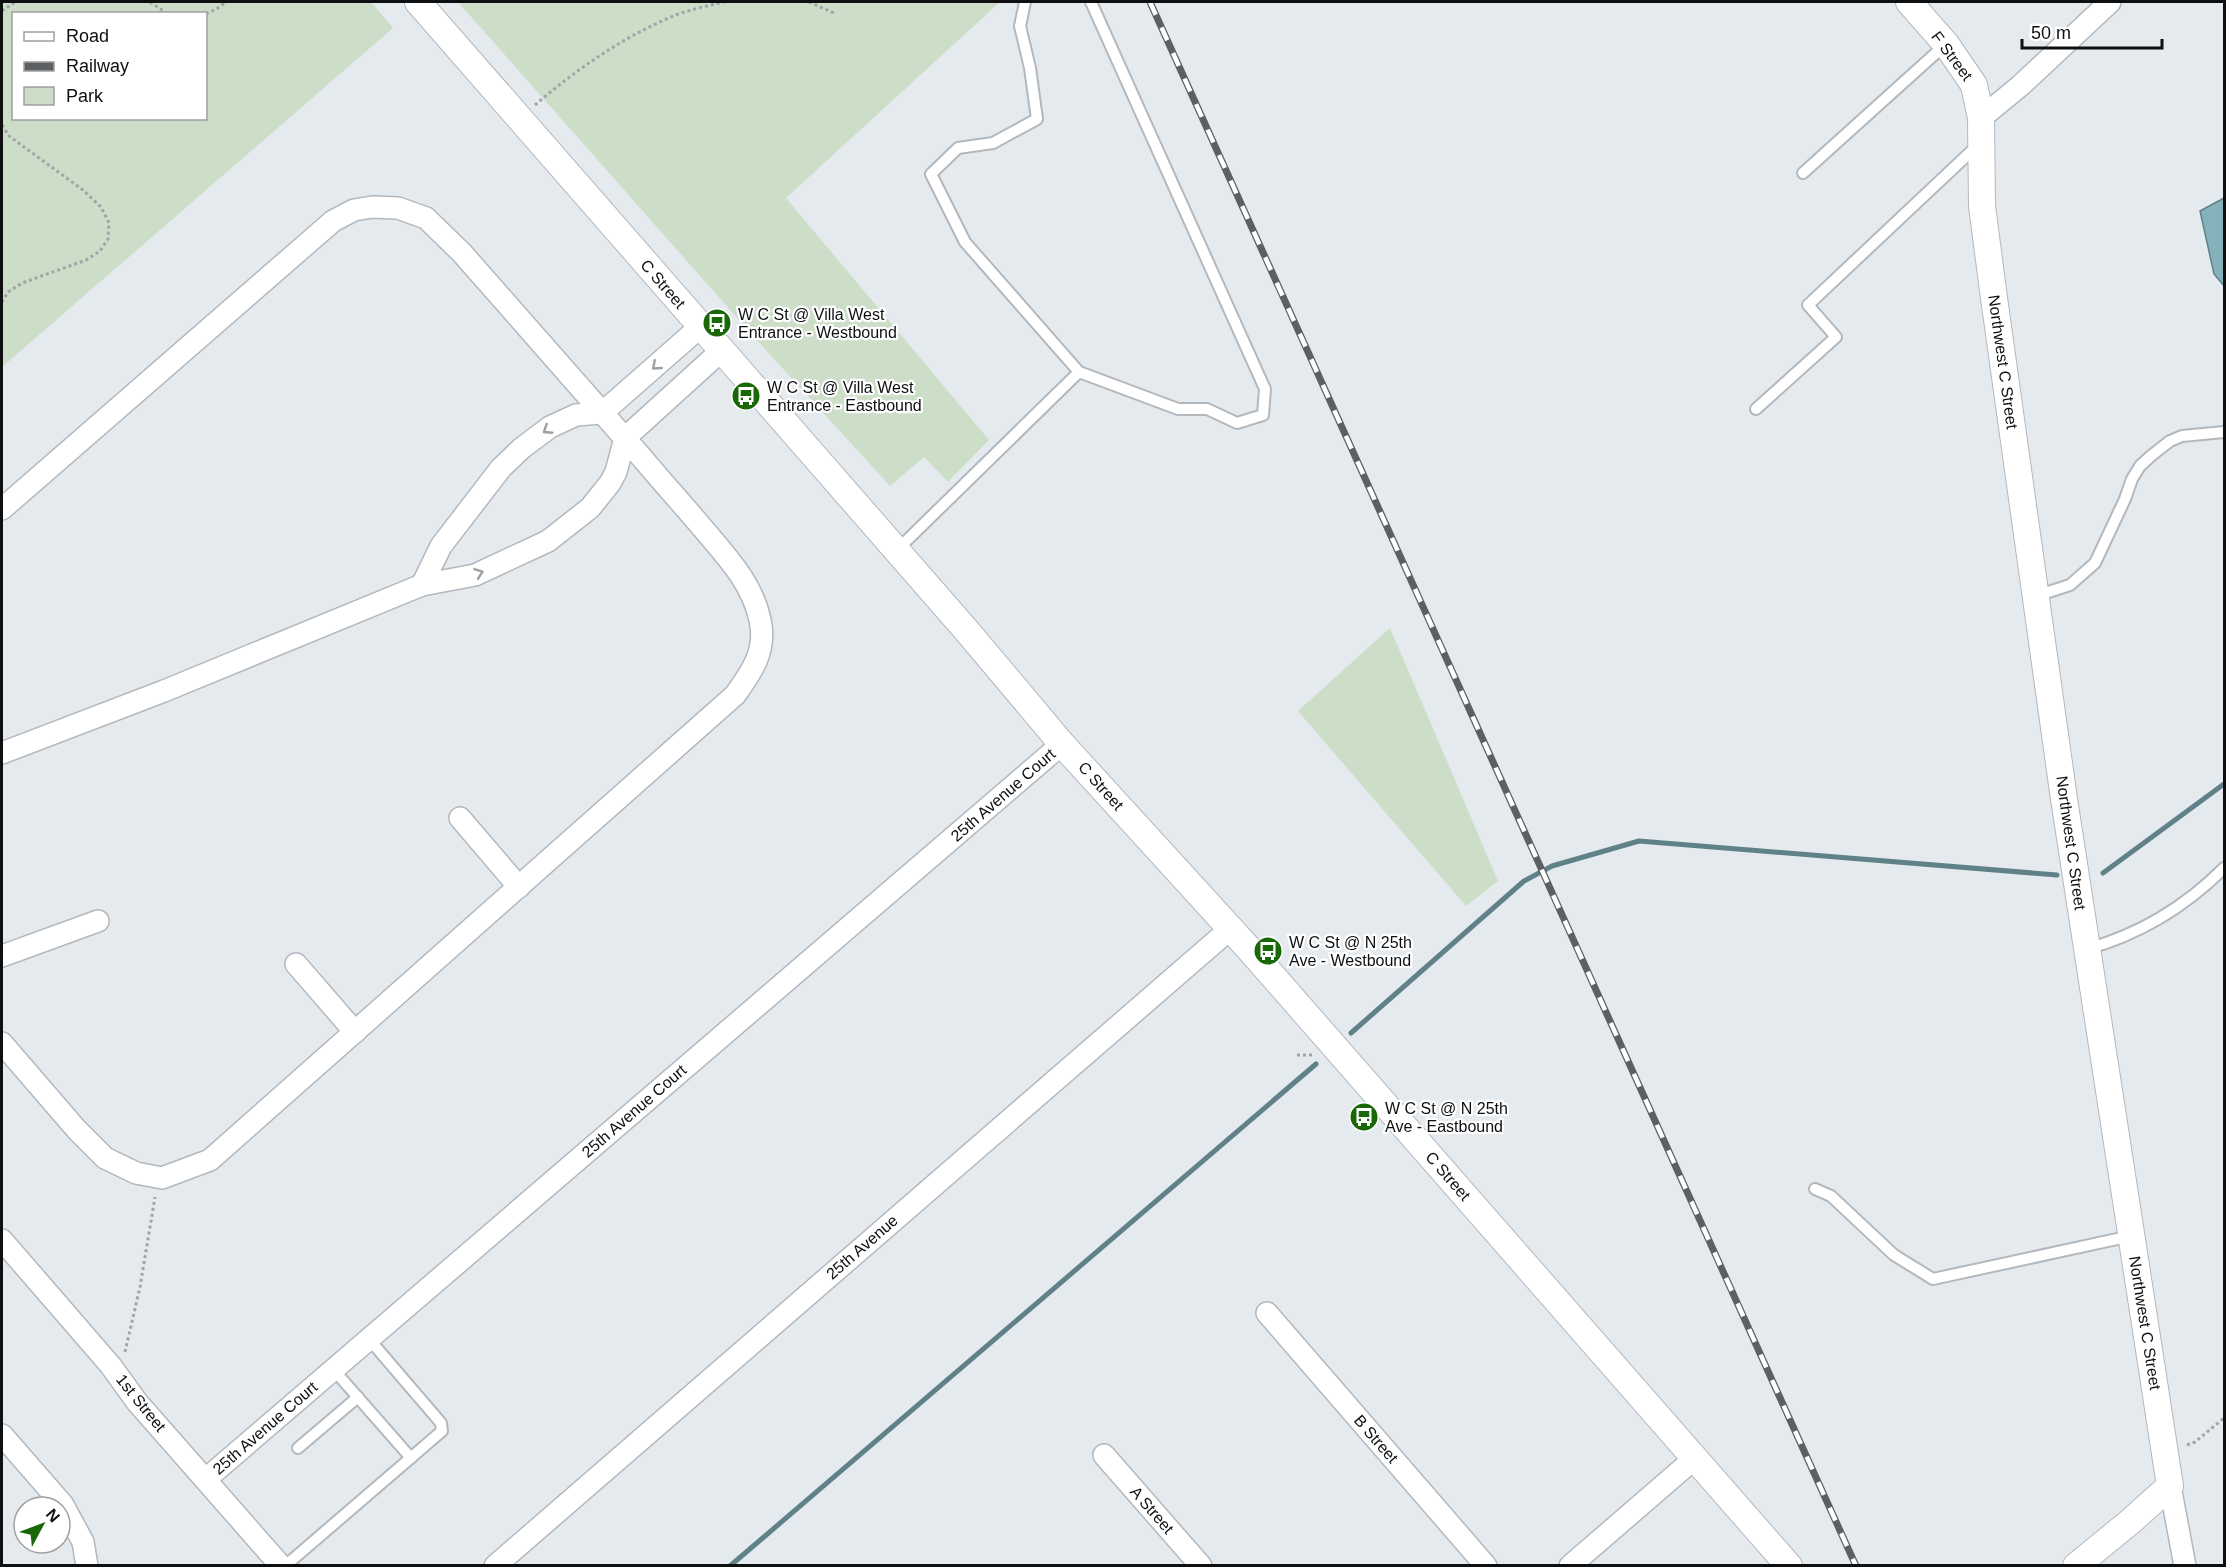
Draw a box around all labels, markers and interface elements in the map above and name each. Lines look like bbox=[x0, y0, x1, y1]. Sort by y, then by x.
legend bbox=[12, 12, 207, 120]
scale bar bbox=[2022, 12, 2162, 50]
text: 50 m bbox=[2031, 23, 2071, 43]
text: Road bbox=[66, 26, 109, 46]
street label: F Street bbox=[1928, 28, 1976, 84]
text: Railway bbox=[66, 56, 129, 76]
text: Park bbox=[66, 86, 104, 106]
street label: C Street bbox=[637, 256, 689, 312]
street label: Northwest C Street bbox=[1985, 294, 2021, 431]
place label: W C St @ Villa West Entrance - Westbound bbox=[738, 306, 897, 341]
bus stop icon: W C St @ Villa West Entrance - Westbound bbox=[701, 307, 733, 339]
one-way arrow bbox=[652, 358, 663, 369]
place label: W C St @ Villa West Entrance - Eastbound bbox=[767, 379, 922, 414]
bus stop icon: W C St @ Villa West Entrance - Eastbound bbox=[730, 380, 762, 412]
one-way arrow bbox=[543, 423, 553, 435]
one-way arrow bbox=[473, 567, 484, 580]
street label: 25th Avenue Court bbox=[948, 745, 1059, 845]
street label: C Street bbox=[1075, 759, 1127, 814]
street label: Northwest C Street bbox=[2053, 775, 2089, 912]
place label: W C St @ N 25th Ave - Westbound bbox=[1289, 934, 1412, 969]
bus stop icon: W C St @ N 25th Ave - Westbound bbox=[1252, 935, 1284, 967]
street label: 25th Avenue Court bbox=[579, 1061, 690, 1161]
place label: W C St @ N 25th Ave - Eastbound bbox=[1385, 1100, 1508, 1135]
bus stop icon: W C St @ N 25th Ave - Eastbound bbox=[1348, 1101, 1380, 1133]
street label: C Street bbox=[1422, 1148, 1474, 1204]
street label: 25th Avenue bbox=[823, 1211, 901, 1283]
street label: Northwest C Street bbox=[2126, 1255, 2164, 1392]
street label: 1st Street bbox=[113, 1371, 169, 1435]
street label: 25th Avenue Court bbox=[210, 1378, 321, 1478]
street label: B Street bbox=[1351, 1412, 1402, 1467]
street label: A Street bbox=[1127, 1483, 1177, 1537]
north arrow bbox=[12, 1495, 72, 1555]
text: N bbox=[43, 1506, 63, 1525]

